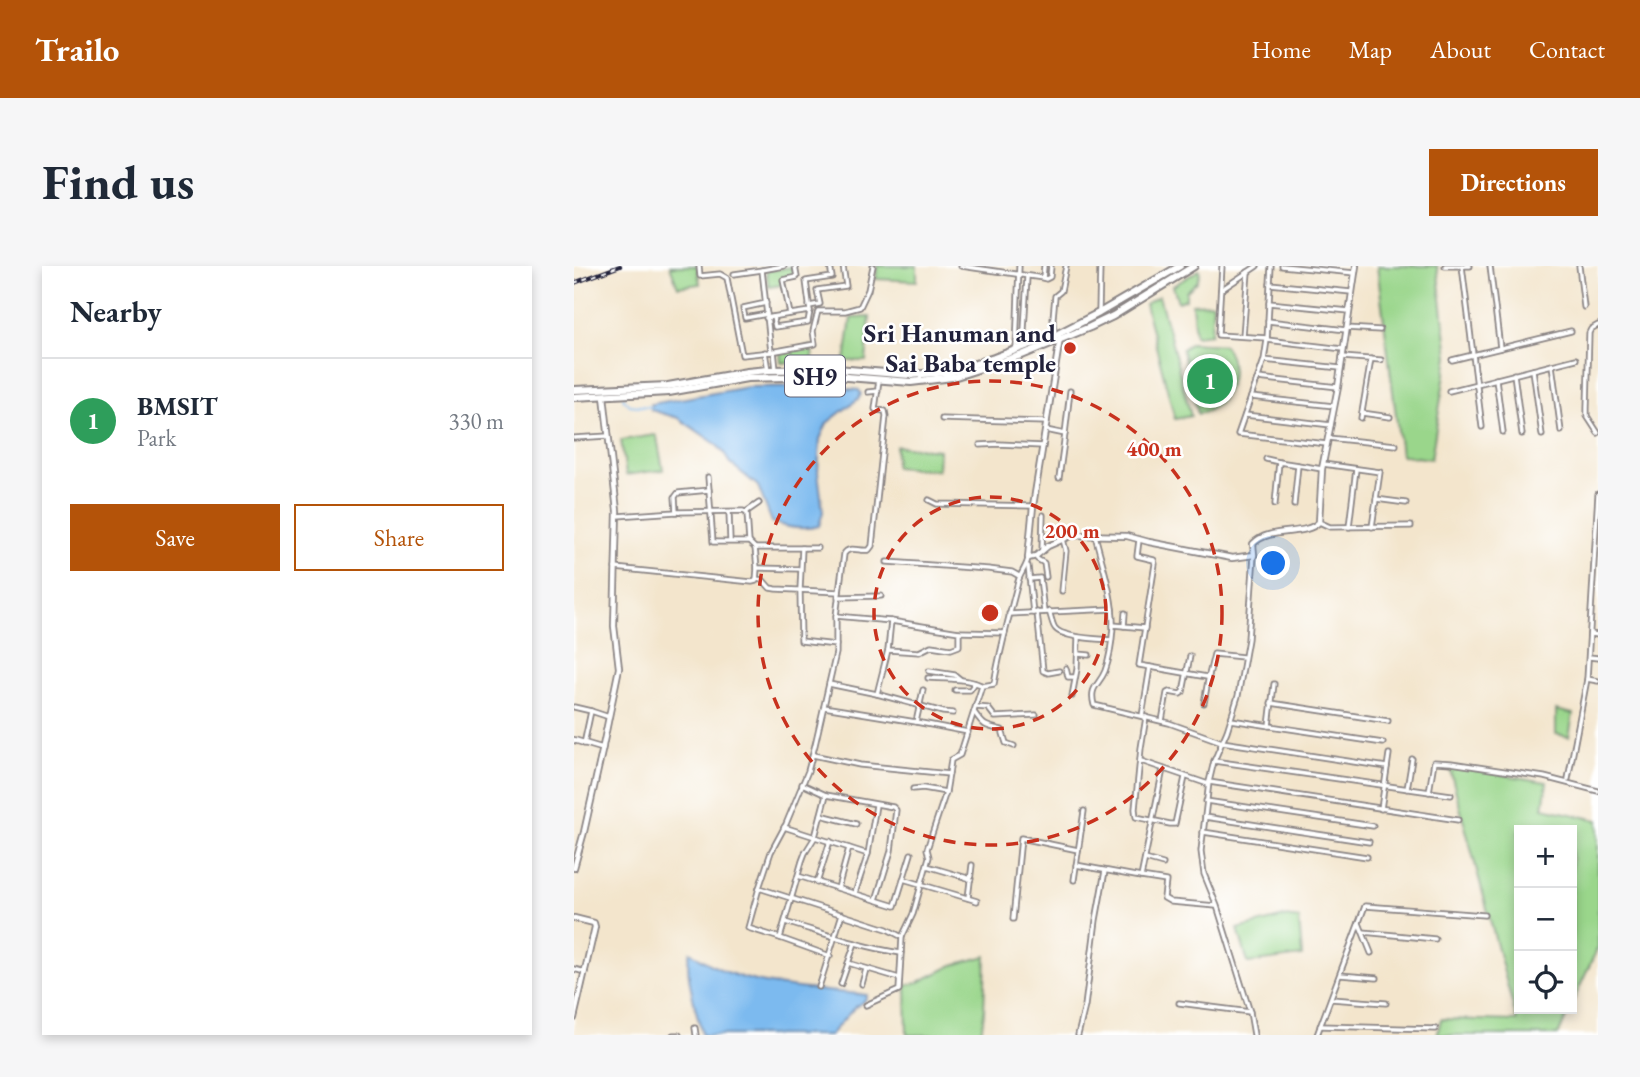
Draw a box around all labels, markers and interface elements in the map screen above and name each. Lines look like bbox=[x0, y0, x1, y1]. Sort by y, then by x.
text: Trailo bbox=[35, 28, 119, 71]
text: Home bbox=[1251, 34, 1311, 65]
text: Map bbox=[1349, 34, 1392, 65]
text: About bbox=[1430, 34, 1491, 65]
text: Contact bbox=[1529, 34, 1605, 65]
button: Directions bbox=[1429, 149, 1598, 216]
text: Find us bbox=[42, 150, 194, 214]
text: Nearby bbox=[70, 292, 162, 331]
place label: Sri Hanuman and Sai Baba temple bbox=[864, 316, 1057, 380]
marker: Sri Hanuman and Sai Baba temple bbox=[1062, 340, 1078, 356]
pin: 1 bbox=[1187, 355, 1233, 407]
road number: SH9 bbox=[785, 356, 845, 396]
text: BMSIT bbox=[137, 389, 218, 423]
text: 1 bbox=[87, 406, 99, 436]
text: 330 m bbox=[448, 406, 504, 436]
text: Park bbox=[137, 423, 176, 453]
text: 400 m bbox=[1126, 435, 1182, 462]
button: Save bbox=[70, 504, 280, 571]
button: Share bbox=[294, 504, 504, 571]
text: 200 m bbox=[1044, 517, 1100, 544]
your location bbox=[1256, 546, 1290, 580]
centre of rings bbox=[978, 601, 1002, 625]
map controls bbox=[1514, 825, 1577, 1014]
button: + bbox=[1514, 825, 1577, 888]
button: − bbox=[1514, 888, 1577, 951]
button: locate bbox=[1514, 951, 1577, 1014]

